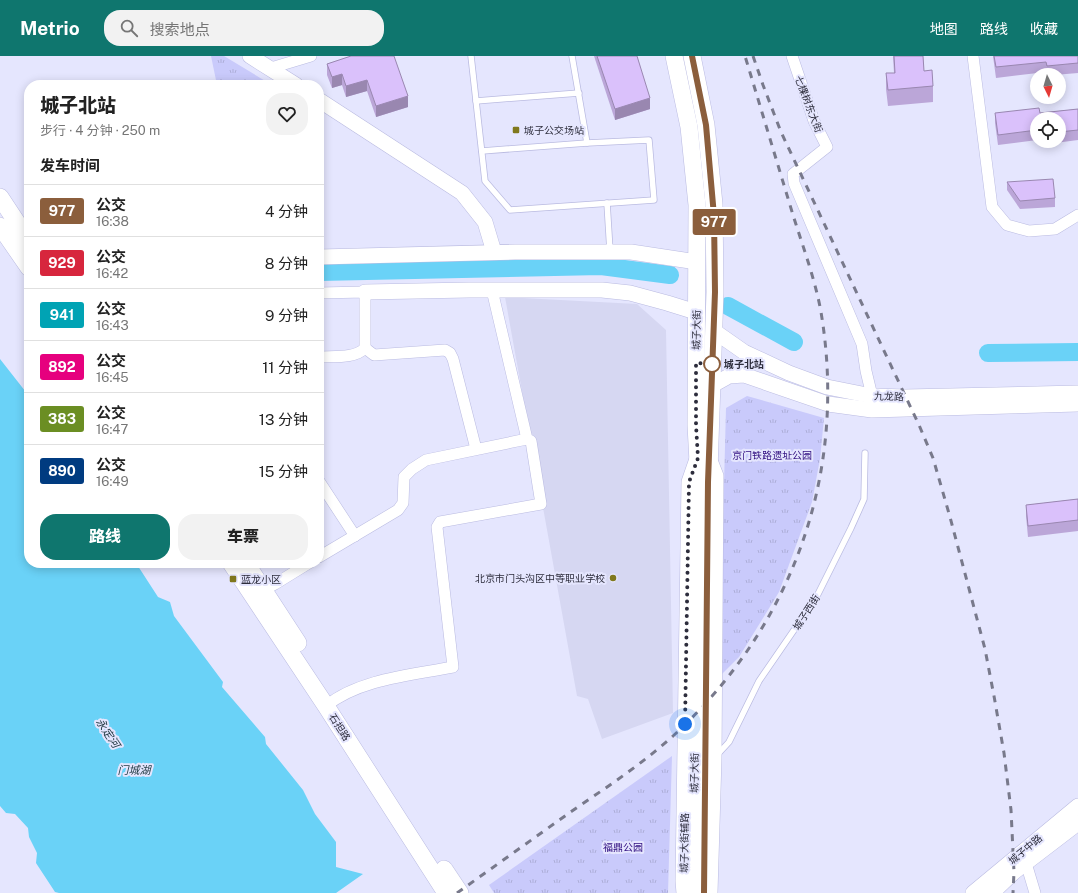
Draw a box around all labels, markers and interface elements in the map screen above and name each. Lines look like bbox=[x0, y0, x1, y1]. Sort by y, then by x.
search box bbox=[104, 10, 384, 46]
text: Metrio bbox=[20, 17, 80, 39]
icon: search bbox=[118, 17, 140, 39]
text: 搜索地点 bbox=[150, 21, 210, 38]
text: 地图 bbox=[930, 21, 958, 37]
text: 路线 bbox=[980, 21, 1008, 37]
text: 收藏 bbox=[1030, 21, 1058, 37]
north arrow bbox=[1030, 68, 1066, 104]
map controls bbox=[1030, 68, 1066, 148]
street label: 七棵树东大街 bbox=[793, 74, 825, 134]
button: heart bbox=[266, 93, 308, 135]
text: 城子北站 bbox=[40, 94, 116, 116]
button: locate bbox=[1030, 112, 1066, 148]
text: 步行 · 4 分钟 · 250 m bbox=[40, 123, 160, 138]
place label: 城子公交场站 bbox=[524, 124, 584, 136]
marker: 城子公交场站 bbox=[511, 125, 521, 135]
text: 发车时间 bbox=[40, 157, 100, 174]
text: 公交 bbox=[96, 196, 126, 213]
text: 977 bbox=[49, 203, 75, 219]
text: 4 分钟 bbox=[265, 203, 308, 220]
line badge: 977 bbox=[691, 209, 737, 235]
text: 16:38 bbox=[96, 214, 129, 229]
text: 977 bbox=[701, 214, 727, 230]
text: 公交 bbox=[96, 248, 126, 265]
text: 929 bbox=[48, 255, 76, 271]
text: 8 分钟 bbox=[265, 255, 308, 272]
text: 16:42 bbox=[96, 266, 128, 281]
text: 公交 bbox=[96, 300, 126, 317]
text: 941 bbox=[50, 307, 74, 323]
text: 9 分钟 bbox=[265, 307, 308, 324]
street label: 城子大街 bbox=[690, 310, 702, 350]
text: 16:43 bbox=[96, 318, 129, 333]
text: 公交 bbox=[96, 352, 126, 369]
marker: 城子北站 bbox=[703, 355, 721, 373]
place label: 城子北站 bbox=[724, 358, 764, 370]
text: 892 bbox=[48, 359, 76, 375]
text: 11 分钟 bbox=[262, 359, 308, 376]
text: 16:45 bbox=[96, 370, 129, 385]
street label: 九龙路 bbox=[874, 389, 904, 403]
text: 公交 bbox=[96, 404, 126, 421]
text: 383 bbox=[48, 411, 76, 427]
text: 13 分钟 bbox=[259, 411, 308, 428]
text: 16:47 bbox=[96, 422, 128, 437]
park label: 京门铁路遗址公园 bbox=[732, 449, 812, 461]
text: 公交 bbox=[96, 456, 126, 473]
text: 890 bbox=[48, 463, 76, 479]
text: 15 分钟 bbox=[259, 463, 308, 480]
text: 16:49 bbox=[96, 474, 129, 489]
button: 路线 bbox=[40, 514, 170, 560]
button: 车票 bbox=[178, 514, 308, 560]
place label: 北京市门头沟区中等职业学校 bbox=[475, 572, 605, 584]
place label: 蓝龙小区 bbox=[241, 573, 281, 585]
marker: 北京市门头沟区中等职业学校 bbox=[608, 573, 618, 583]
marker: 蓝龙小区 bbox=[228, 574, 238, 584]
street label: 城子西街 bbox=[790, 592, 822, 632]
street label: 石担路 bbox=[327, 711, 353, 743]
your location bbox=[675, 714, 695, 734]
water label: 永定河 bbox=[94, 716, 123, 752]
street label: 城子大街 bbox=[688, 753, 700, 793]
water label: 门城湖 bbox=[118, 764, 152, 776]
street label: 城子大街辅路 bbox=[677, 813, 691, 873]
street label: 城子中路 bbox=[1006, 832, 1044, 866]
park label: 福鼎公园 bbox=[603, 841, 643, 853]

